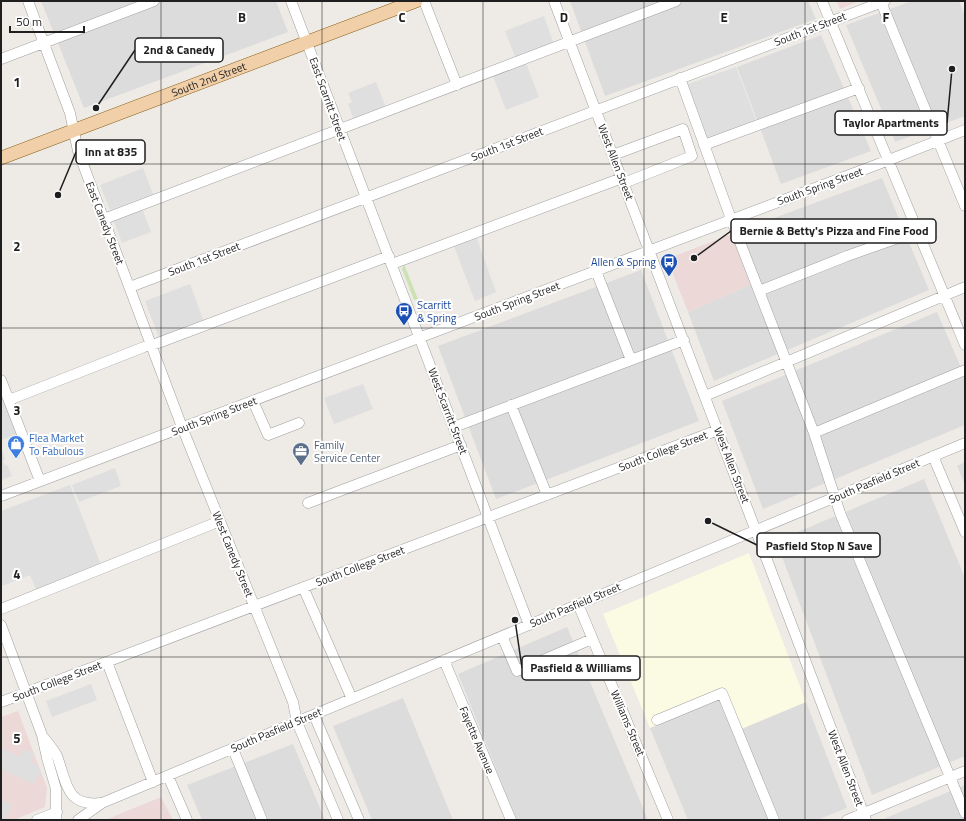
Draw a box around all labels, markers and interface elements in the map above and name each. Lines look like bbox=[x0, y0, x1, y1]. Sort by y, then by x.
text: B bbox=[238, 7, 246, 27]
text: C bbox=[398, 7, 406, 27]
text: D bbox=[560, 7, 568, 27]
text: E bbox=[720, 7, 728, 27]
text: F bbox=[883, 7, 890, 27]
scale bar bbox=[10, 8, 84, 34]
street label: South 1st Street bbox=[772, 8, 848, 50]
text: 50 m bbox=[16, 12, 42, 31]
callout: 2nd & Canedy bbox=[135, 38, 223, 62]
text: 2nd & Canedy bbox=[143, 40, 215, 59]
street label: East Scarritt Street bbox=[305, 55, 351, 143]
street label: South 2nd Street bbox=[169, 58, 248, 101]
text: 1 bbox=[13, 72, 21, 92]
callout: Taylor Apartments bbox=[835, 111, 947, 135]
text: Taylor Apartments bbox=[843, 113, 939, 132]
street label: West Allen Street bbox=[594, 122, 638, 203]
street label: South 1st Street bbox=[469, 123, 545, 165]
callout: Inn at 835 bbox=[76, 140, 145, 164]
text: Inn at 835 bbox=[85, 142, 138, 161]
street label: South Spring Street bbox=[775, 163, 865, 209]
street label: East Canedy Street bbox=[82, 179, 128, 267]
callout: Bernie & Betty's Pizza and Fine Food bbox=[731, 219, 936, 243]
text: Bernie & Betty's Pizza and Fine Food bbox=[740, 221, 929, 240]
text: 2 bbox=[13, 236, 21, 256]
street label: South 1st Street bbox=[166, 238, 242, 280]
bus stop icon: Allen & Spring bbox=[659, 252, 679, 277]
place label: Allen & Spring bbox=[591, 254, 656, 270]
street label: South Spring Street bbox=[472, 277, 562, 325]
place label: Scarritt & Spring bbox=[417, 297, 457, 326]
bus stop icon: Scarritt & Spring bbox=[394, 301, 414, 326]
street label: West Scarritt Street bbox=[424, 366, 472, 457]
street label: South Spring Street bbox=[169, 392, 259, 440]
text: 3 bbox=[13, 400, 21, 420]
street label: West Allen Street bbox=[710, 425, 754, 506]
street label: South College Street bbox=[616, 427, 710, 475]
place label: Flea Market To Fabulous bbox=[29, 430, 84, 459]
shop icon: Flea Market To Fabulous bbox=[6, 434, 26, 459]
place label: Family Service Center bbox=[314, 437, 380, 466]
office icon: Family Service Center bbox=[291, 441, 311, 466]
street label: South Pasfield Street bbox=[826, 455, 922, 507]
street label: West Canedy Street bbox=[208, 509, 258, 599]
callout: Pasfield Stop N Save bbox=[757, 533, 880, 557]
text: Pasfield Stop N Save bbox=[766, 536, 872, 555]
street label: South College Street bbox=[313, 542, 407, 590]
text: 4 bbox=[13, 564, 21, 584]
street label: South Pasfield Street bbox=[527, 579, 623, 631]
callout: Pasfield & Williams bbox=[522, 656, 640, 680]
street label: South College Street bbox=[10, 657, 104, 705]
text: Pasfield & Williams bbox=[530, 658, 632, 677]
street label: Williams Street bbox=[607, 688, 649, 759]
street label: South Pasfield Street bbox=[228, 704, 324, 756]
street label: Fayette Avenue bbox=[456, 704, 499, 777]
text: 5 bbox=[13, 728, 21, 748]
street label: West Allen Street bbox=[824, 728, 868, 809]

